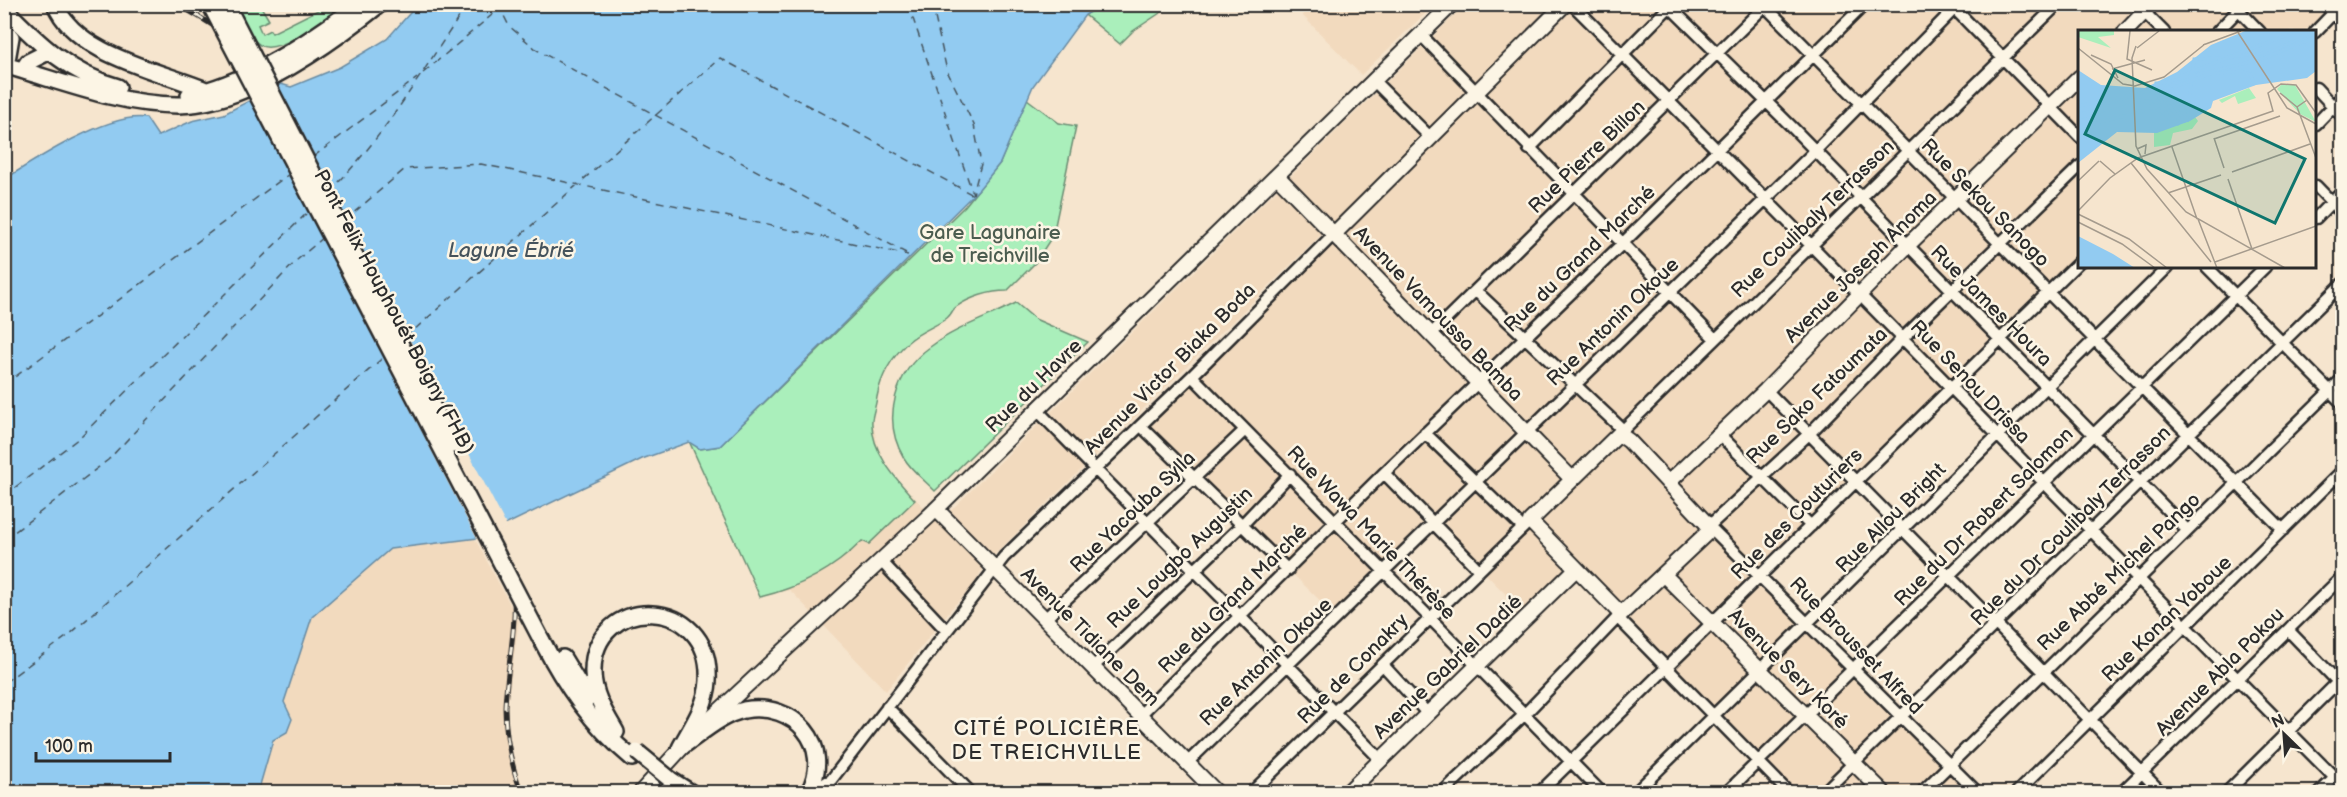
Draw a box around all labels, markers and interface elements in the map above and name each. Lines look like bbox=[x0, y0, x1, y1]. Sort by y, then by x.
inset map bbox=[2078, 30, 2317, 268]
street label: Rue Pierre Billon bbox=[1524, 95, 1650, 219]
street label: Rue Sekou Sanogo bbox=[1916, 134, 2054, 272]
street label: Rue Coulibaly Terrasson bbox=[1726, 135, 1900, 303]
street label: Pont Felix Houphouét Boigny (FHB) bbox=[309, 166, 479, 458]
street label: Rue du Grand Marché bbox=[1499, 181, 1661, 337]
street label: Avenue Joseph Anoma bbox=[1780, 186, 1942, 348]
park label: Gare Lagunaire de Treichville bbox=[919, 221, 1061, 268]
street label: Avenue Vamoussa Bamba bbox=[1348, 222, 1528, 406]
water label: Lagune Ébrié bbox=[448, 238, 574, 263]
street label: Rue James Houra bbox=[1925, 240, 2057, 372]
street label: Rue Antonin Okoue bbox=[1542, 253, 1684, 391]
street label: Avenue Victor Biaka Boda bbox=[1079, 278, 1261, 460]
street label: Rue Senou Drissa bbox=[1905, 315, 2035, 449]
street label: Rue Sako Fatoumata bbox=[1741, 322, 1893, 470]
street label: Rue du Havre bbox=[981, 334, 1087, 438]
street label: Rue du Dr Coulibaly Terrasson bbox=[1966, 421, 2176, 631]
street label: Rue du Dr Robert Salomon bbox=[1889, 422, 2079, 612]
street label: Rue Wawa Marie Thérèse bbox=[1282, 441, 1461, 625]
street label: Rue des Couturiers bbox=[1726, 443, 1868, 585]
street label: Rue Yacouba Sylla bbox=[1066, 446, 1200, 578]
street label: Rue Allou Bright bbox=[1831, 458, 1951, 578]
street label: Rue Lougbo Augustin bbox=[1102, 482, 1258, 634]
street label: Rue Abbé Michel Pango bbox=[2032, 488, 2206, 656]
street label: Rue du Grand Marché bbox=[1153, 519, 1313, 679]
street label: Rue Konan Yoboue bbox=[2097, 551, 2237, 687]
street label: Avenue Tidiane Dem bbox=[1016, 563, 1164, 711]
street label: Rue Brousset Alfred bbox=[1784, 572, 1928, 720]
street label: Avenue Gabriel Dadié bbox=[1369, 590, 1527, 744]
street label: Rue Antonin Okoue bbox=[1195, 593, 1337, 731]
street label: Avenue Abla Pokou bbox=[2151, 603, 2289, 741]
street label: Avenue Sery Koré bbox=[1723, 604, 1853, 734]
street label: Rue de Conakry bbox=[1293, 609, 1413, 729]
north arrow bbox=[2254, 704, 2314, 764]
text: N bbox=[2269, 711, 2288, 733]
district label: CITÉ POLICIÈRE DE TREICHVILLE bbox=[952, 716, 1142, 765]
scale bar bbox=[36, 725, 170, 763]
text: 100 m bbox=[45, 736, 93, 757]

